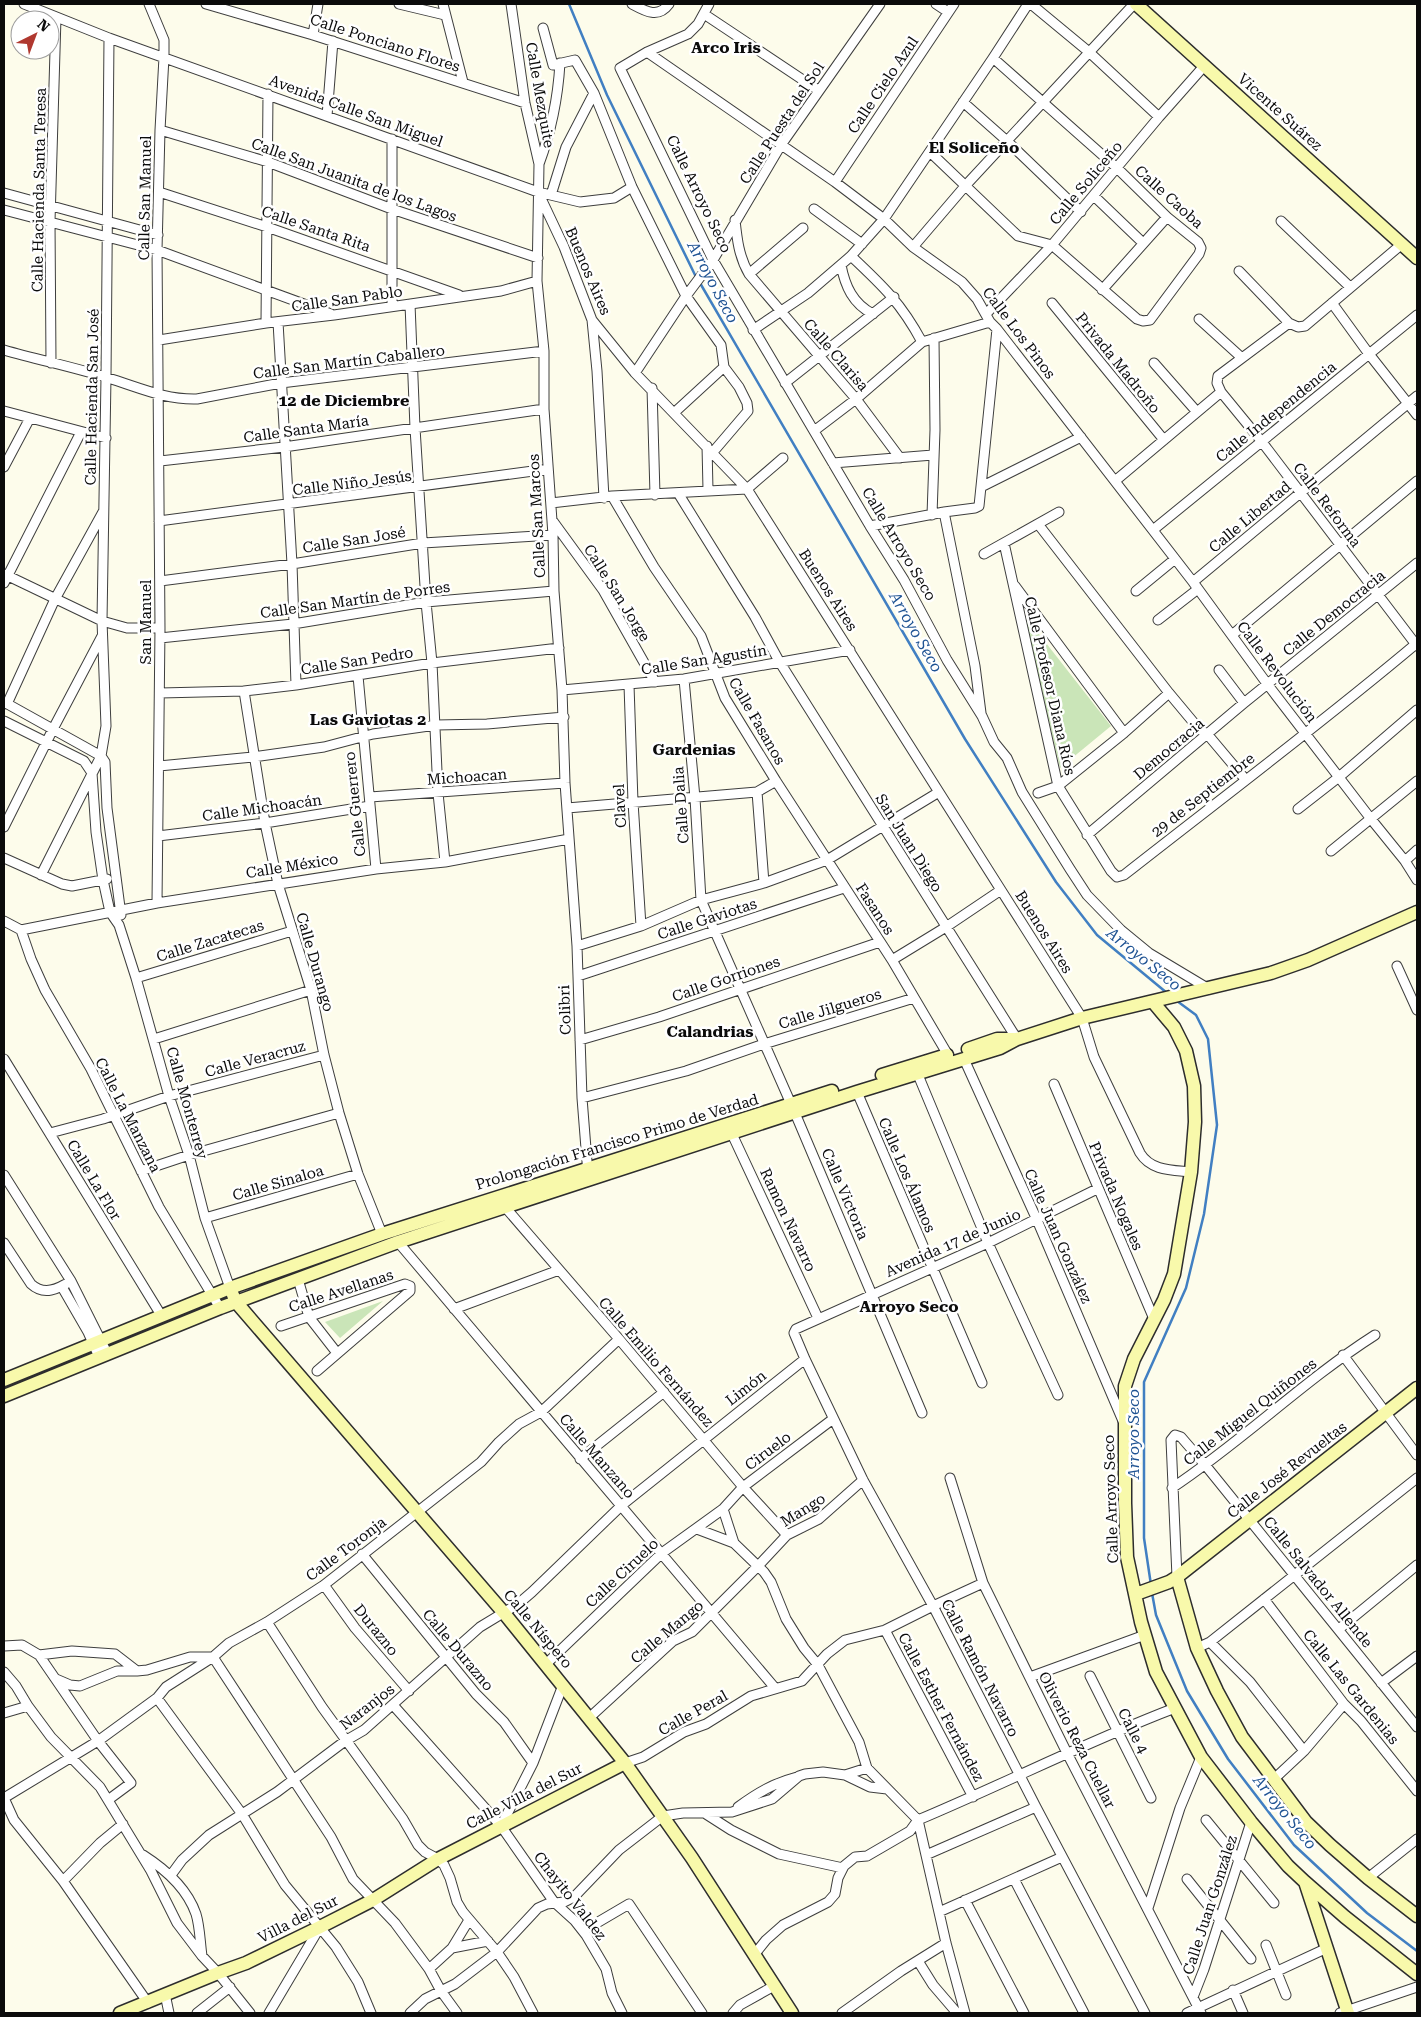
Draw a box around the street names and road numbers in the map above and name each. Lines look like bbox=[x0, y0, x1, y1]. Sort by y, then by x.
street label: Calle Ponciano Flores bbox=[308, 10, 462, 76]
street label: Calle Cielo Azul bbox=[844, 33, 922, 137]
street label: Calle Mezquite bbox=[522, 41, 558, 149]
street label: Calle Puesta del Sol bbox=[736, 58, 828, 187]
street label: Vicente Suárez bbox=[1234, 69, 1326, 155]
street label: Avenida Calle San Miguel bbox=[267, 71, 446, 151]
street label: Calle Hacienda Santa Teresa bbox=[28, 88, 50, 292]
street label: Calle Arroyo Seco bbox=[663, 132, 735, 256]
street label: Calle San Juanita de los Lagos bbox=[249, 134, 459, 226]
street label: Calle San Manuel bbox=[135, 135, 155, 261]
street label: Calle Soliceño bbox=[1046, 137, 1126, 229]
street label: Calle Caoba bbox=[1131, 162, 1207, 232]
street label: Calle Santa Rita bbox=[259, 202, 373, 256]
street label: Buenos Aires bbox=[561, 224, 615, 318]
street label: Calle San Pablo bbox=[290, 282, 404, 316]
street label: Calle Los Pinos bbox=[979, 284, 1059, 382]
street label: Calle Hacienda San José bbox=[81, 308, 103, 486]
street label: Privada Madroño bbox=[1072, 309, 1164, 417]
street label: Calle Clarisa bbox=[800, 315, 872, 395]
street label: Calle San Martín Caballero bbox=[252, 341, 446, 383]
street label: Calle Independencia bbox=[1212, 358, 1340, 466]
street label: Calle Santa María bbox=[242, 411, 370, 447]
street label: Calle San Marcos bbox=[525, 454, 549, 578]
street label: Calle Reforma bbox=[1289, 459, 1365, 551]
street label: Calle Niño Jesús bbox=[292, 467, 412, 499]
street label: Calle Libertad bbox=[1205, 477, 1295, 557]
street label: Calle Arroyo Seco bbox=[858, 484, 940, 604]
street label: Calle San José bbox=[301, 523, 407, 557]
street label: Calle San Jorge bbox=[580, 541, 654, 645]
street label: Buenos Aires bbox=[795, 546, 861, 634]
street label: Calle Democracia bbox=[1279, 566, 1389, 660]
street label: Calle San Martín de Porres bbox=[259, 578, 451, 622]
street label: San Manuel bbox=[137, 579, 155, 664]
street label: Calle Profesor Diana Ríos bbox=[1021, 595, 1079, 777]
street label: Calle Revolución bbox=[1233, 618, 1321, 726]
street label: Calle San Agustín bbox=[640, 641, 768, 679]
street label: Calle San Pedro bbox=[299, 643, 415, 679]
street label: Calle Fasanos bbox=[725, 674, 789, 768]
street label: Democracia bbox=[1130, 714, 1208, 784]
street label: 29 de Septiembre bbox=[1148, 749, 1258, 841]
street label: Calle Guerrero bbox=[341, 751, 369, 857]
street label: Michoacan bbox=[426, 765, 508, 789]
street label: Calle Dalia bbox=[669, 766, 693, 844]
street label: Clavel bbox=[610, 783, 630, 829]
street label: Calle Michoacán bbox=[201, 791, 323, 825]
street label: San Juan Diego bbox=[872, 791, 946, 895]
street label: Calle México bbox=[244, 850, 340, 882]
street label: Fasanos bbox=[852, 880, 898, 938]
street label: Buenos Aires bbox=[1011, 887, 1077, 977]
street label: Calle Gaviotas bbox=[655, 894, 759, 944]
street label: Calle Durango bbox=[292, 910, 338, 1014]
street label: Calle Zacatecas bbox=[154, 916, 266, 966]
street label: Calle Gorriones bbox=[670, 952, 782, 1006]
street label: Colibri bbox=[555, 984, 575, 1035]
street label: Calle Jilgueros bbox=[776, 985, 884, 1033]
street label: Calle Veracruz bbox=[203, 1037, 307, 1081]
street label: Calle Monterrey bbox=[162, 1045, 212, 1161]
street label: Calle La Manzana bbox=[91, 1055, 165, 1175]
street label: Prolongación Francisco Primo de Verdad bbox=[473, 1090, 761, 1194]
street label: Calle Los Álamos bbox=[875, 1115, 939, 1235]
street label: Calle La Flor bbox=[63, 1137, 125, 1223]
street label: Privada Nogales bbox=[1085, 1139, 1147, 1253]
street label: Calle Victoria bbox=[818, 1146, 872, 1242]
street label: Calle Sinaloa bbox=[230, 1161, 326, 1205]
street label: Ramon Navarro bbox=[756, 1165, 820, 1275]
street label: Calle Juan González bbox=[1020, 1166, 1096, 1306]
street label: Avenida 17 de Junio bbox=[883, 1205, 1023, 1281]
street label: Calle Avellanas bbox=[286, 1266, 396, 1316]
street label: Calle Emilio Fernández bbox=[595, 1294, 717, 1430]
street label: Calle Miguel Quiñones bbox=[1180, 1355, 1320, 1469]
street label: Limón bbox=[722, 1366, 770, 1409]
street label: Calle Manzano bbox=[555, 1410, 639, 1502]
street label: Calle José Revueltas bbox=[1224, 1418, 1350, 1522]
street label: Ciruelo bbox=[741, 1428, 795, 1474]
street label: Calle Arroyo Seco bbox=[1100, 1434, 1122, 1564]
street label: Mango bbox=[777, 1489, 829, 1531]
street label: Calle Toronja bbox=[302, 1513, 390, 1585]
street label: Calle Salvador Allende bbox=[1260, 1513, 1376, 1651]
street label: Calle Ciruelo bbox=[582, 1535, 662, 1611]
street label: Calle Níspero bbox=[500, 1586, 576, 1672]
street label: Calle Mango bbox=[627, 1596, 707, 1668]
street label: Calle Ramón Navarro bbox=[937, 1596, 1023, 1740]
street label: Durazno bbox=[350, 1601, 402, 1659]
street label: Calle Durazno bbox=[419, 1605, 497, 1695]
street label: Calle Las Gardenias bbox=[1299, 1626, 1403, 1748]
street label: Calle Esther Fernández bbox=[894, 1630, 988, 1784]
street label: Oliverio Reza Cuellar bbox=[1035, 1669, 1119, 1811]
street label: Naranjos bbox=[336, 1680, 398, 1734]
street label: Calle Peral bbox=[655, 1686, 731, 1739]
street label: Calle 4 bbox=[1114, 1705, 1152, 1757]
street label: Calle Villa del Sur bbox=[463, 1759, 585, 1833]
street label: Calle Juan González bbox=[1179, 1833, 1241, 1977]
street label: Chayito Valdez bbox=[530, 1848, 610, 1944]
street label: Villa del Sur bbox=[255, 1891, 341, 1947]

